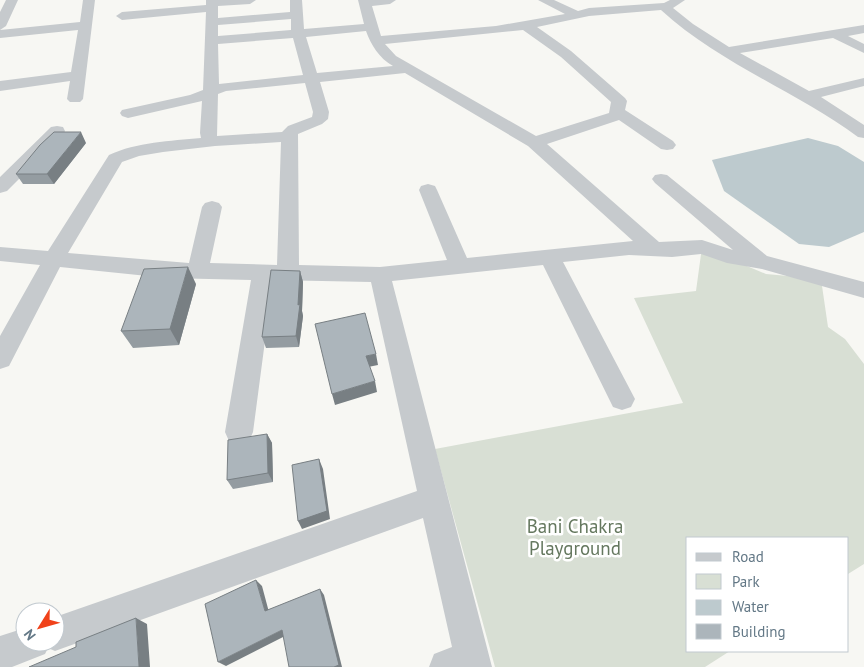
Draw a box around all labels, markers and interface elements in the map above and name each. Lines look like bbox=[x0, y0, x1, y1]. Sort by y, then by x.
park label: Bani Chakra Playground bbox=[527, 514, 623, 560]
legend bbox=[686, 537, 849, 652]
text: Road bbox=[732, 547, 764, 566]
text: Park bbox=[732, 572, 760, 591]
text: Water bbox=[732, 597, 769, 616]
north arrow bbox=[15, 602, 65, 652]
text: Building bbox=[732, 622, 786, 641]
text: N bbox=[20, 626, 40, 644]

